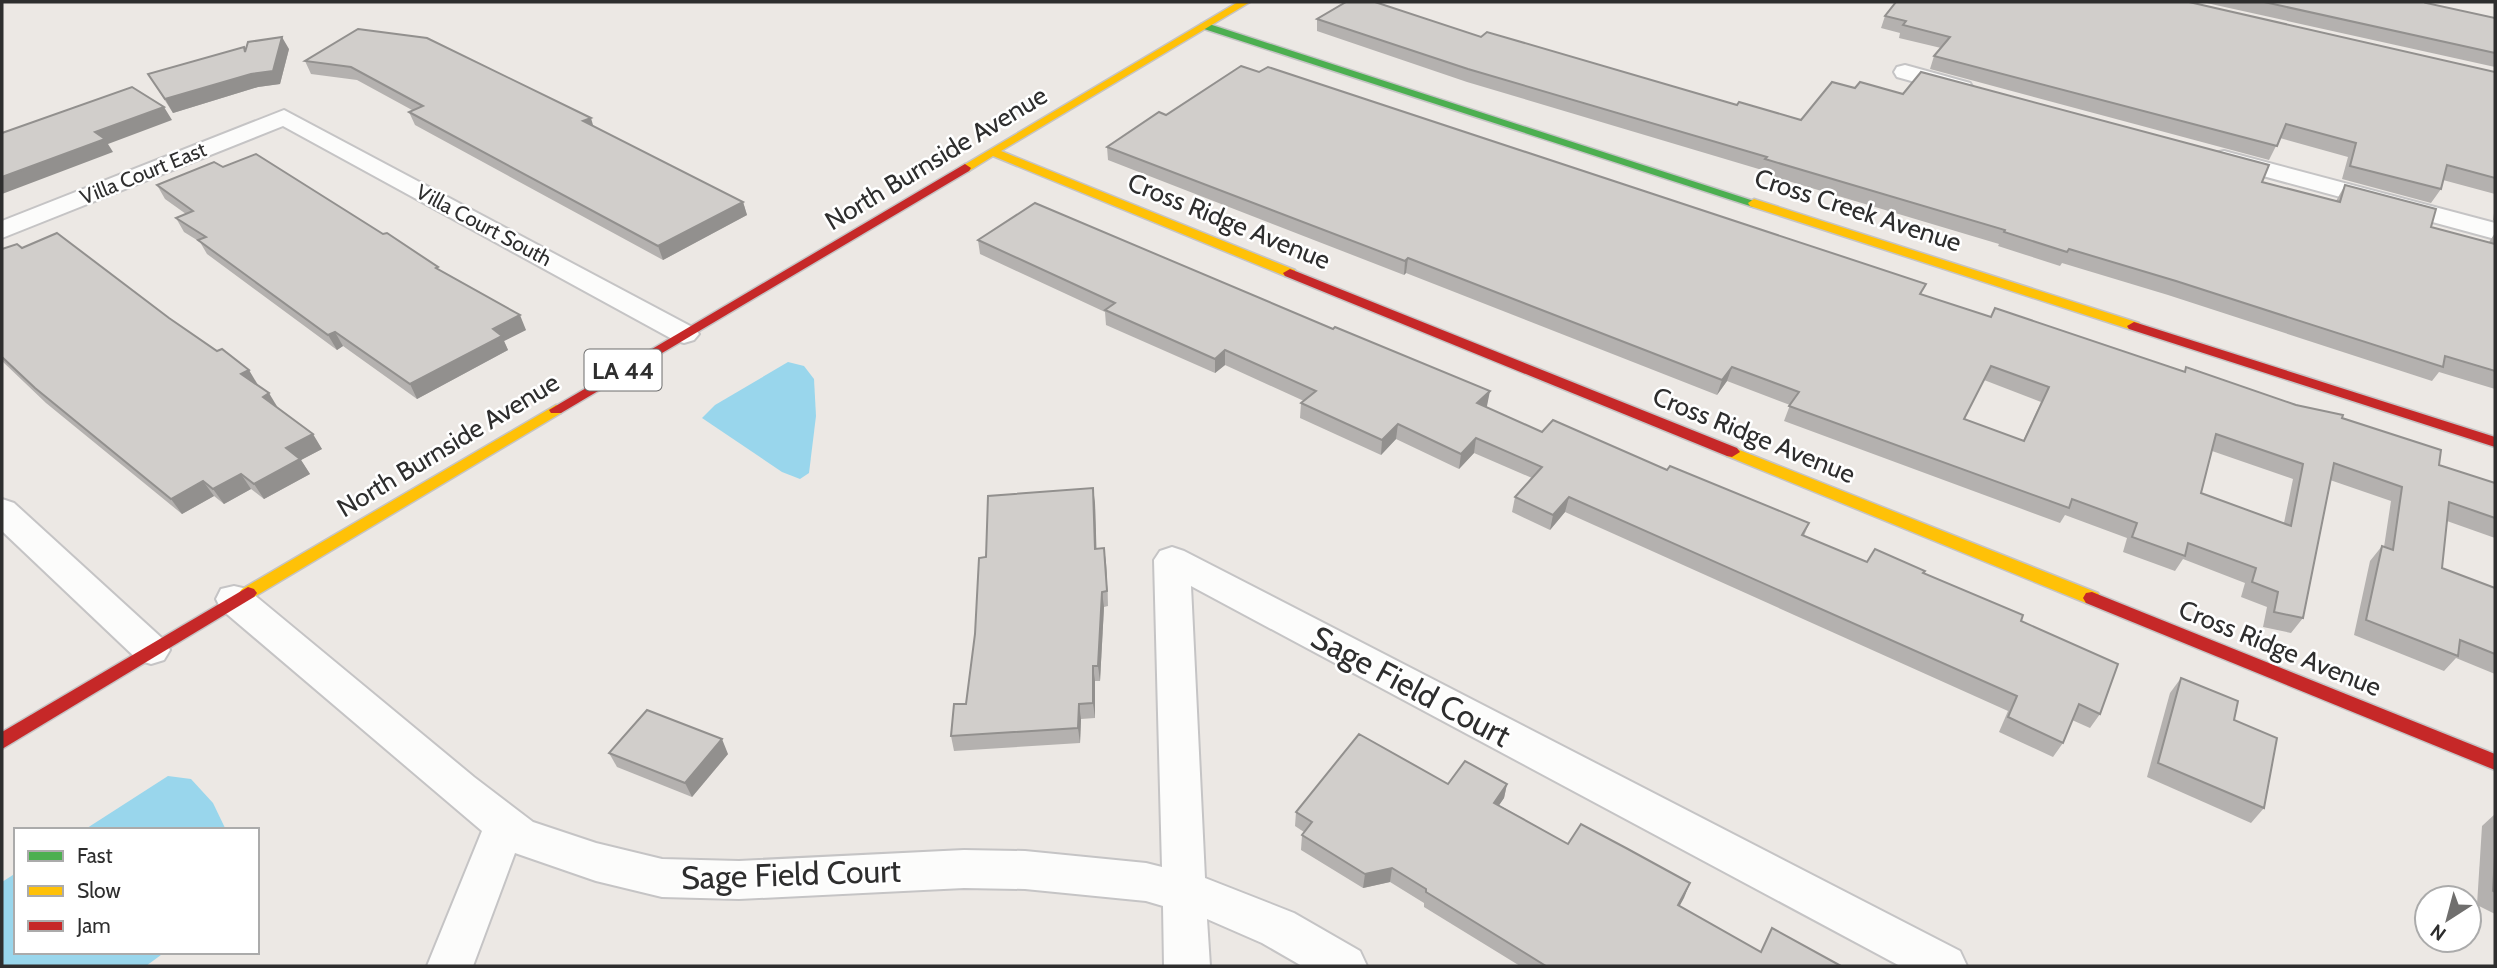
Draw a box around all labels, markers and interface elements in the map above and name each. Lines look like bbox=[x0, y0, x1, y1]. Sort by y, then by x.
street label: North Burnside Avenue bbox=[819, 79, 1053, 237]
street label: Villa Court East bbox=[76, 136, 210, 210]
street label: Cross Creek Avenue bbox=[1750, 161, 1966, 259]
street label: Cross Ridge Avenue bbox=[1123, 166, 1335, 276]
street label: Villa Court South bbox=[412, 179, 556, 271]
road number: LA 44 bbox=[584, 349, 662, 390]
street label: North Burnside Avenue bbox=[331, 366, 565, 524]
street label: Cross Ridge Avenue bbox=[1648, 380, 1860, 490]
street label: Cross Ridge Avenue bbox=[2174, 593, 2386, 703]
street label: Sage Field Court bbox=[1305, 617, 1518, 755]
legend bbox=[14, 828, 259, 954]
text: Fast bbox=[77, 843, 113, 868]
street label: Sage Field Court bbox=[680, 851, 902, 897]
text: Slow bbox=[77, 878, 121, 903]
north arrow bbox=[2413, 884, 2483, 954]
text: Jam bbox=[76, 913, 111, 938]
text: N bbox=[2426, 919, 2450, 946]

